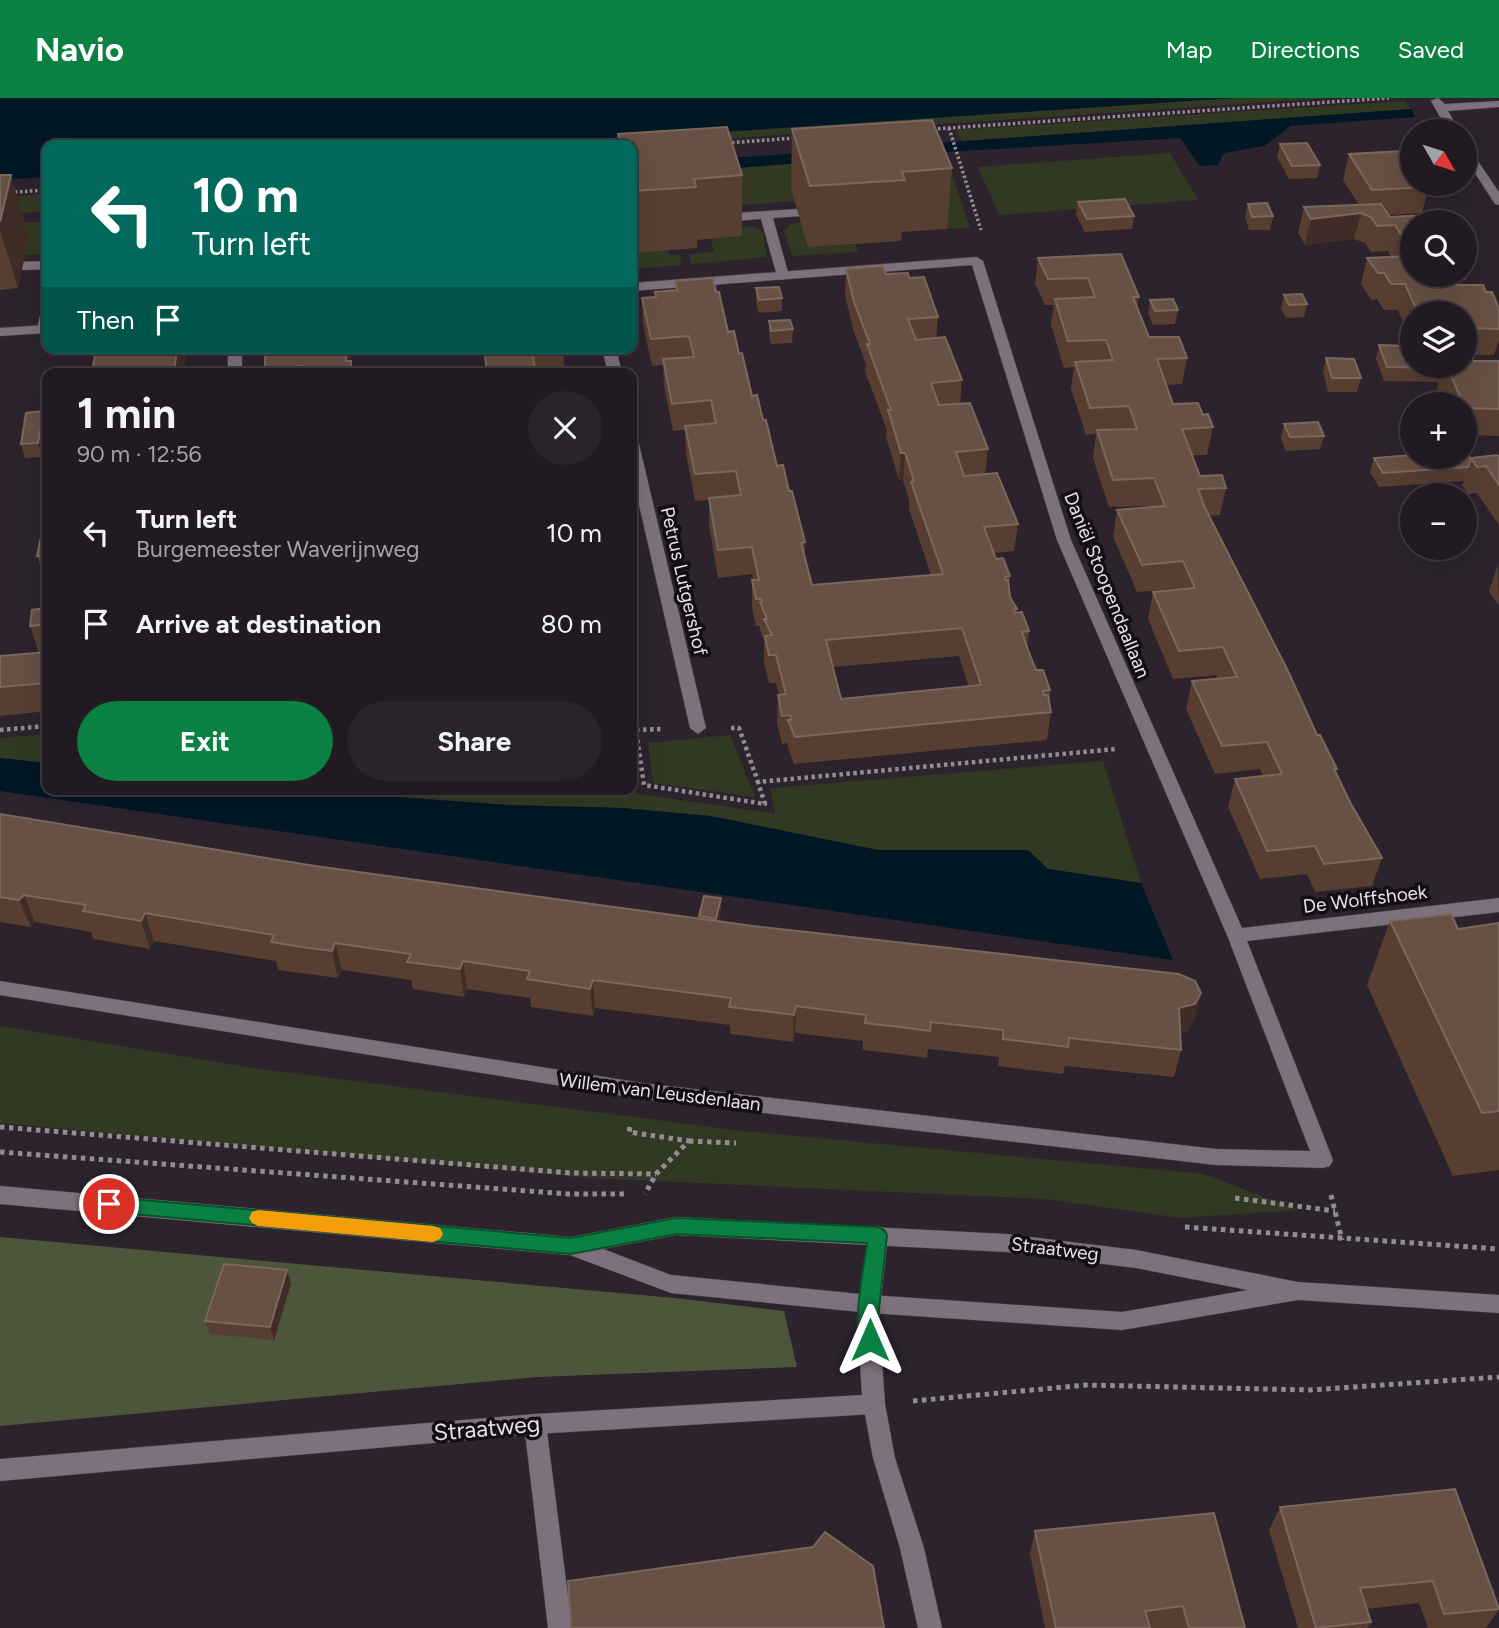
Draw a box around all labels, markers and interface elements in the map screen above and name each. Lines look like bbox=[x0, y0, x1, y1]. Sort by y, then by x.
text: Navio bbox=[35, 30, 124, 69]
text: Map bbox=[1166, 35, 1212, 64]
text: Directions bbox=[1250, 35, 1360, 64]
text: Saved bbox=[1398, 35, 1464, 64]
north arrow bbox=[1400, 119, 1477, 196]
map controls bbox=[1400, 119, 1477, 560]
text: 10 m bbox=[192, 165, 299, 224]
icon: left bbox=[77, 168, 168, 259]
button: search bbox=[1400, 210, 1477, 287]
text: Turn left bbox=[192, 225, 311, 263]
icon: arrive bbox=[149, 301, 187, 339]
button: layers bbox=[1400, 301, 1477, 378]
text: Then bbox=[77, 304, 135, 336]
text: 1 min bbox=[77, 388, 176, 439]
button: close bbox=[528, 391, 602, 465]
button: + bbox=[1400, 392, 1477, 469]
text: 90 m · 12:56 bbox=[77, 440, 202, 468]
button: − bbox=[1400, 483, 1477, 560]
street label: Daniël Stoopendaallaan bbox=[1059, 488, 1155, 682]
text: Turn left bbox=[136, 503, 237, 535]
street label: Petrus Lutgershof bbox=[656, 504, 712, 658]
icon: left bbox=[77, 514, 115, 552]
text: 10 m bbox=[546, 517, 602, 549]
text: Burgemeester Waverijnweg bbox=[136, 535, 420, 563]
icon: arrive bbox=[77, 605, 115, 643]
text: Arrive at destination bbox=[136, 608, 381, 640]
text: 80 m bbox=[541, 608, 602, 640]
button: Exit bbox=[77, 701, 333, 781]
button: Share bbox=[347, 701, 602, 781]
street label: De Wolffshoek bbox=[1302, 880, 1429, 918]
street label: Willem van Leusdenlaan bbox=[558, 1068, 762, 1116]
pin bbox=[79, 1174, 139, 1234]
icon: arrive bbox=[90, 1185, 128, 1223]
street label: Straatweg bbox=[1010, 1232, 1100, 1266]
position arrow bbox=[833, 1303, 907, 1377]
street label: Straatweg bbox=[433, 1409, 541, 1447]

